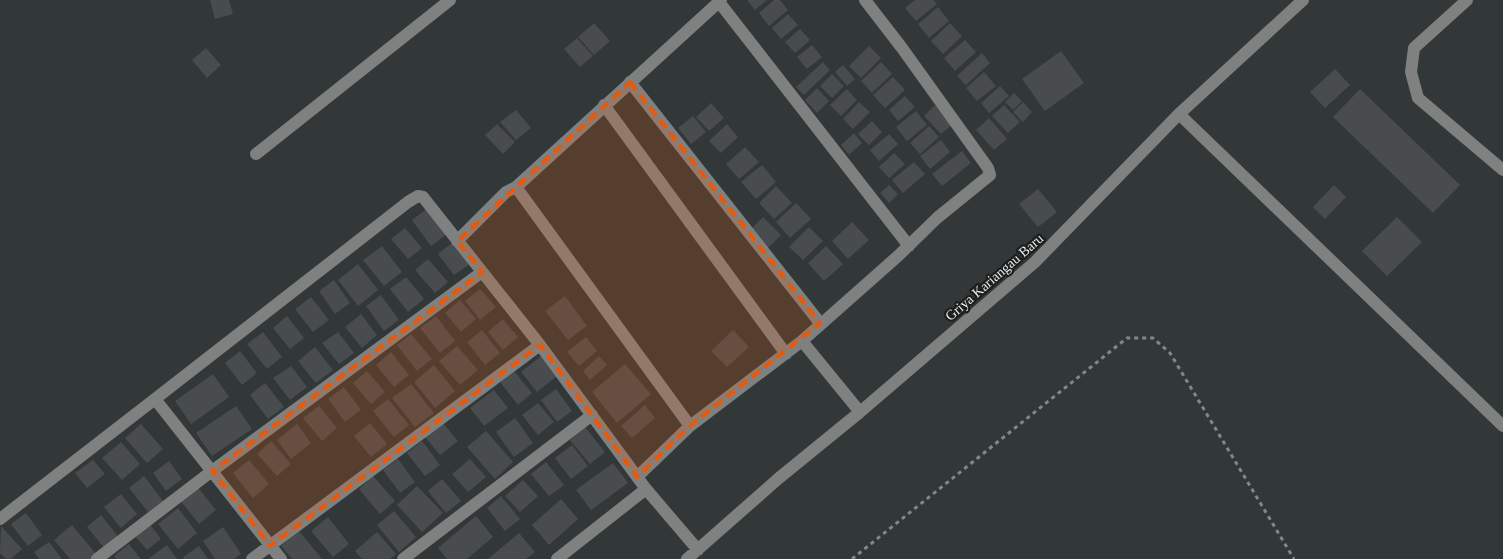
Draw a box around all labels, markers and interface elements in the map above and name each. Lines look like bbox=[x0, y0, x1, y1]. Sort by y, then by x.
street label: Griya Kariangau Baru bbox=[942, 231, 1046, 324]

